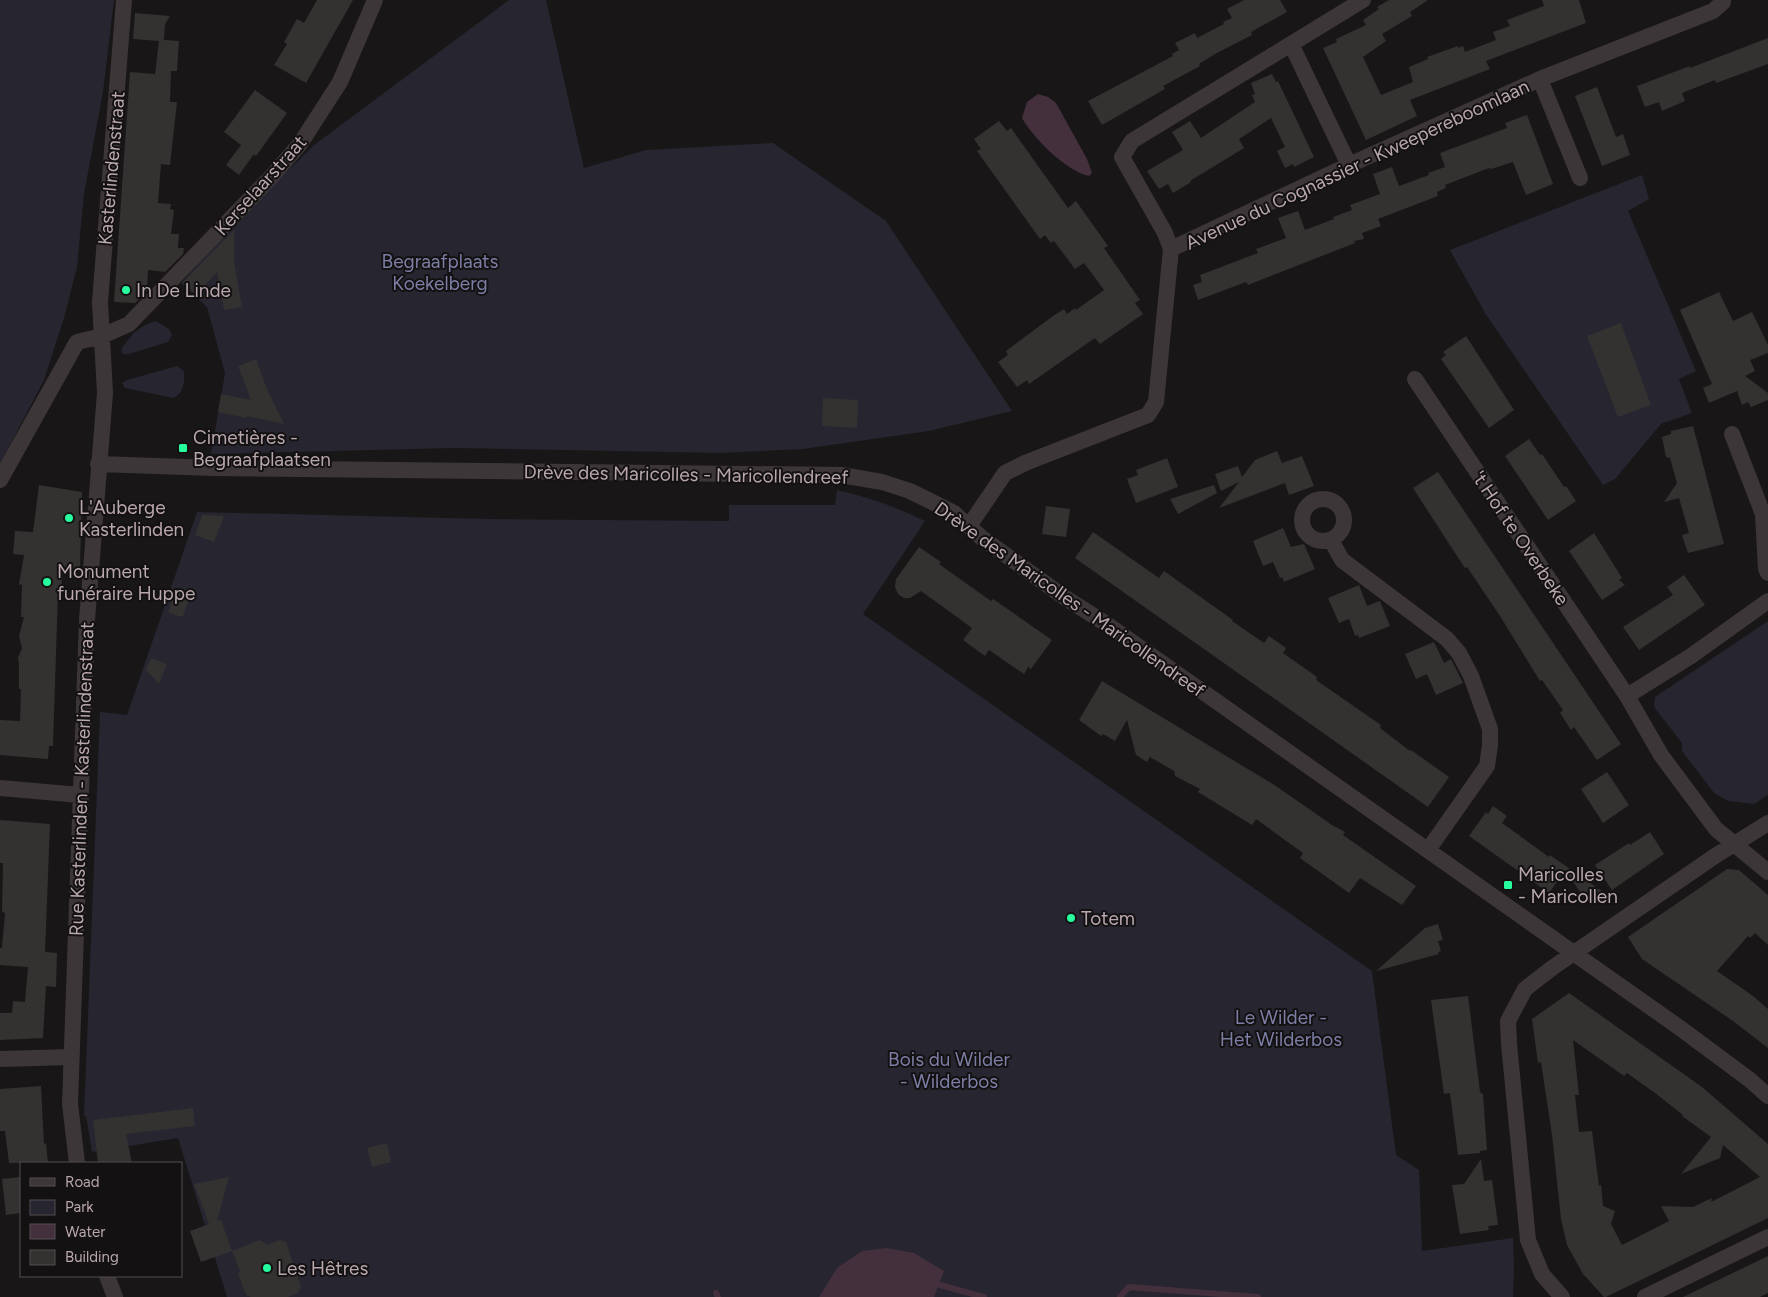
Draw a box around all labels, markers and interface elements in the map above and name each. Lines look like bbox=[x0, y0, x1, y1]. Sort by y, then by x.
street label: Avenue du Cognassier - Kweepereboomlaan bbox=[1182, 74, 1533, 254]
street label: Kasterlindenstraat bbox=[93, 90, 130, 246]
street label: Kerselaarstraat bbox=[210, 131, 311, 240]
park label: Begraafplaats Koekelberg bbox=[382, 250, 499, 295]
place label: In De Linde bbox=[136, 279, 231, 302]
marker: In De Linde bbox=[120, 284, 132, 296]
place label: Cimetières - Begraafplaatsen bbox=[193, 426, 331, 471]
marker: Cimetières - Begraafplaatsen bbox=[177, 442, 189, 454]
street label: Drève des Maricolles - Maricollendreef bbox=[523, 460, 849, 489]
street label: 't Hof te Overbeke bbox=[1467, 467, 1574, 610]
place label: L'Auberge Kasterlinden bbox=[79, 496, 184, 541]
street label: Drève des Maricolles - Maricollendreef bbox=[930, 497, 1209, 702]
marker: L'Auberge Kasterlinden bbox=[63, 512, 75, 524]
place label: Monument funéraire Huppe bbox=[57, 560, 195, 605]
marker: Monument funéraire Huppe bbox=[41, 576, 53, 588]
street label: Rue Kasterlinden - Kasterlindenstraat bbox=[65, 622, 98, 936]
place label: Maricolles - Maricollen bbox=[1518, 863, 1618, 908]
marker: Maricolles - Maricollen bbox=[1502, 879, 1514, 891]
place label: Totem bbox=[1081, 907, 1135, 930]
marker: Totem bbox=[1065, 912, 1077, 924]
park label: Le Wilder - Het Wilderbos bbox=[1220, 1006, 1342, 1051]
park label: Bois du Wilder - Wilderbos bbox=[888, 1048, 1010, 1093]
legend bbox=[20, 1162, 182, 1277]
text: Road bbox=[65, 1173, 100, 1191]
text: Park bbox=[65, 1198, 94, 1216]
text: Water bbox=[65, 1223, 105, 1241]
text: Building bbox=[65, 1248, 119, 1266]
place label: Les Hêtres bbox=[277, 1257, 368, 1280]
marker: Les Hêtres bbox=[261, 1262, 273, 1274]

